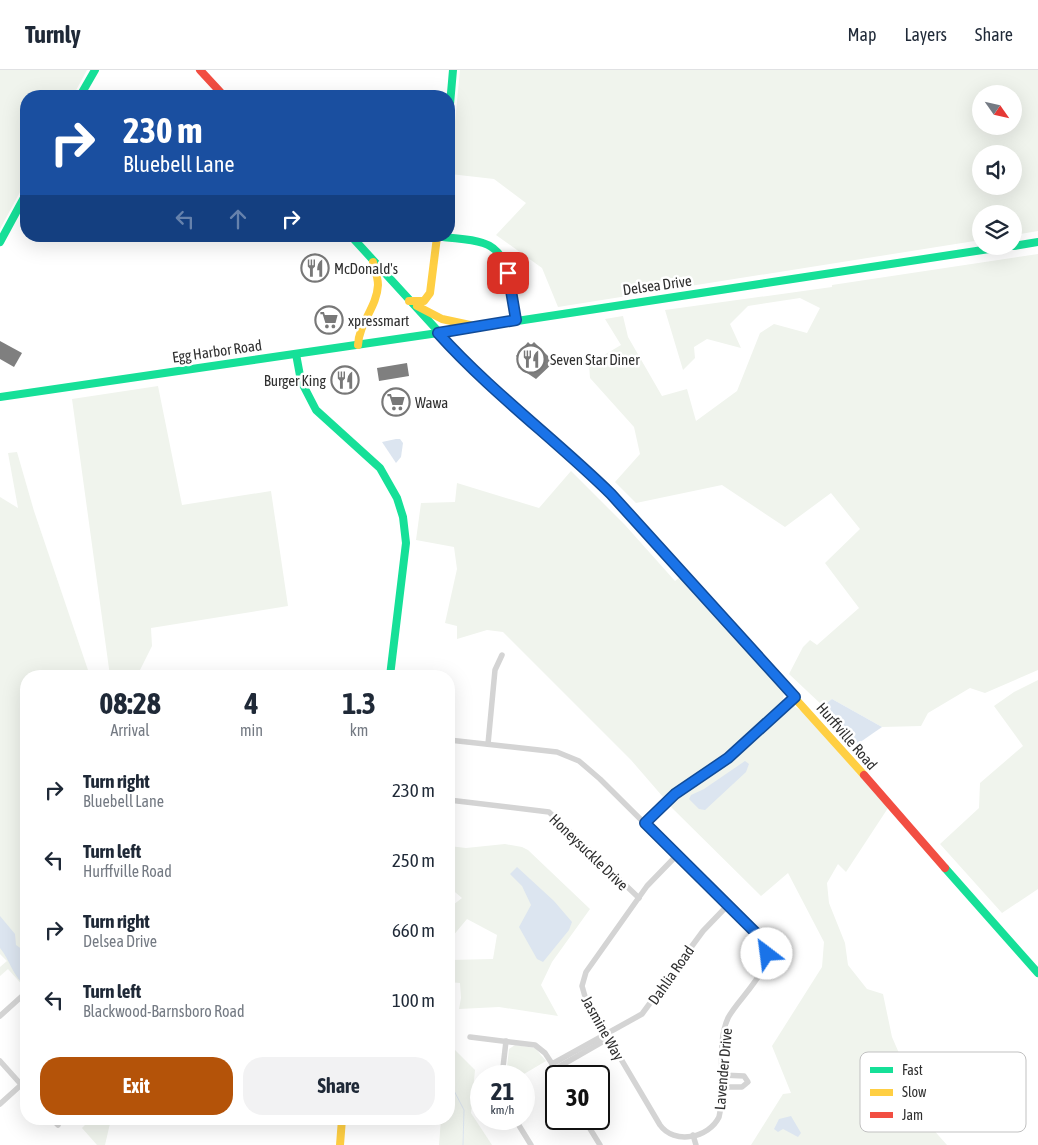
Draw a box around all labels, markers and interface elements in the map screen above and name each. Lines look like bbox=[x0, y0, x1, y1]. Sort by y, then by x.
text: Turnly bbox=[25, 21, 81, 48]
text: Map bbox=[847, 24, 876, 45]
text: Layers bbox=[904, 24, 947, 45]
text: Share bbox=[975, 24, 1013, 45]
north arrow bbox=[972, 85, 1022, 135]
map controls bbox=[972, 85, 1022, 255]
icon: right bbox=[40, 110, 105, 175]
text: 230 m bbox=[123, 110, 202, 150]
button: sound bbox=[972, 145, 1022, 195]
text: Bluebell Lane bbox=[123, 151, 234, 177]
icon: left bbox=[171, 205, 199, 233]
icon: ahead bbox=[224, 205, 252, 233]
icon: right bbox=[277, 205, 305, 233]
button: layers bbox=[972, 205, 1022, 255]
pin bbox=[487, 252, 529, 294]
restaurant icon: McDonald's bbox=[300, 253, 330, 283]
icon: arrive bbox=[494, 259, 522, 287]
place label: McDonald's bbox=[334, 260, 398, 277]
street label: Delsea Drive bbox=[621, 272, 693, 298]
supermarket icon: xpressmart bbox=[314, 305, 344, 335]
place label: xpressmart bbox=[348, 312, 409, 329]
street label: Egg Harbor Road bbox=[171, 336, 263, 366]
restaurant icon: Seven Star Diner bbox=[516, 344, 546, 374]
place label: Seven Star Diner bbox=[550, 351, 640, 368]
restaurant icon: Burger King bbox=[330, 365, 360, 395]
place label: Burger King bbox=[264, 372, 327, 389]
supermarket icon: Wawa bbox=[381, 387, 411, 417]
place label: Wawa bbox=[415, 394, 448, 411]
text: 08:28 bbox=[99, 686, 161, 720]
text: 4 bbox=[245, 686, 259, 720]
text: 1.3 bbox=[342, 686, 376, 720]
street label: Hurffville Road bbox=[813, 699, 881, 773]
text: Arrival bbox=[111, 721, 150, 739]
text: min bbox=[240, 721, 263, 739]
text: km bbox=[350, 721, 368, 739]
text: Turn right bbox=[83, 770, 150, 792]
icon: right bbox=[40, 776, 68, 804]
text: 230 m bbox=[392, 779, 435, 801]
text: Bluebell Lane bbox=[83, 792, 164, 810]
street label: Honeysuckle Drive bbox=[546, 810, 632, 894]
text: Turn left bbox=[83, 840, 141, 862]
icon: left bbox=[40, 846, 68, 874]
text: 250 m bbox=[392, 849, 435, 871]
text: Hurffville Road bbox=[83, 862, 172, 880]
text: Turn right bbox=[83, 910, 150, 932]
icon: right bbox=[40, 916, 68, 944]
text: 660 m bbox=[392, 919, 435, 941]
position arrow bbox=[740, 927, 792, 979]
text: Delsea Drive bbox=[83, 932, 157, 950]
street label: Dahlia Road bbox=[645, 942, 697, 1008]
text: Turn left bbox=[83, 980, 141, 1002]
icon: left bbox=[40, 986, 68, 1014]
text: 100 m bbox=[392, 989, 435, 1011]
street label: Jasmine Way bbox=[578, 993, 628, 1063]
text: Blackwood-Barnsboro Road bbox=[83, 1002, 244, 1020]
street label: Lavender Drive bbox=[711, 1027, 735, 1111]
legend bbox=[860, 1052, 1026, 1132]
button: Exit bbox=[40, 1057, 233, 1115]
button: Share bbox=[243, 1057, 435, 1115]
text: Fast bbox=[902, 1062, 923, 1078]
speed limit sign: 30 bbox=[545, 1065, 610, 1130]
text: 21 bbox=[491, 1077, 514, 1105]
text: Slow bbox=[902, 1084, 927, 1100]
text: km/h bbox=[491, 1103, 514, 1117]
text: Jam bbox=[902, 1107, 923, 1123]

